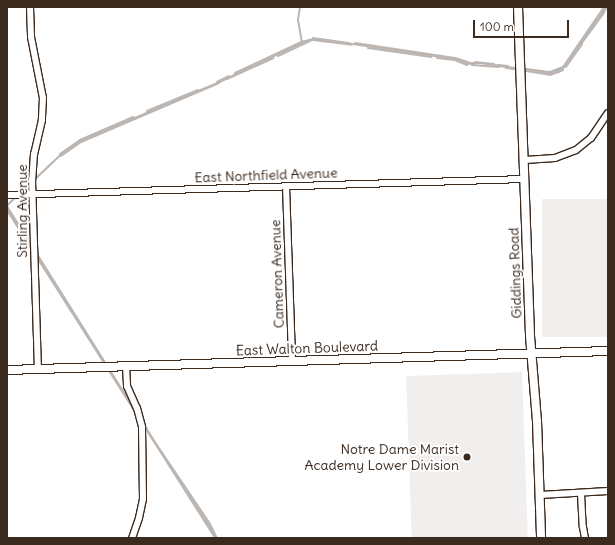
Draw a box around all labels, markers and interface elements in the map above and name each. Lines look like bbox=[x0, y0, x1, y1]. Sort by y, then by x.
scale bar bbox=[475, 12, 571, 38]
text: 100 m bbox=[480, 19, 514, 34]
street label: Stirling Avenue bbox=[14, 164, 30, 258]
street label: East Northfield Avenue bbox=[194, 164, 338, 186]
street label: Cameron Avenue bbox=[267, 219, 287, 329]
street label: Giddings Road bbox=[505, 227, 525, 319]
street label: East Walton Boulevard bbox=[236, 337, 378, 359]
place label: Notre Dame Marist Academy Lower Division bbox=[304, 441, 459, 474]
marker: Notre Dame Marist Academy Lower Division bbox=[462, 452, 472, 462]

